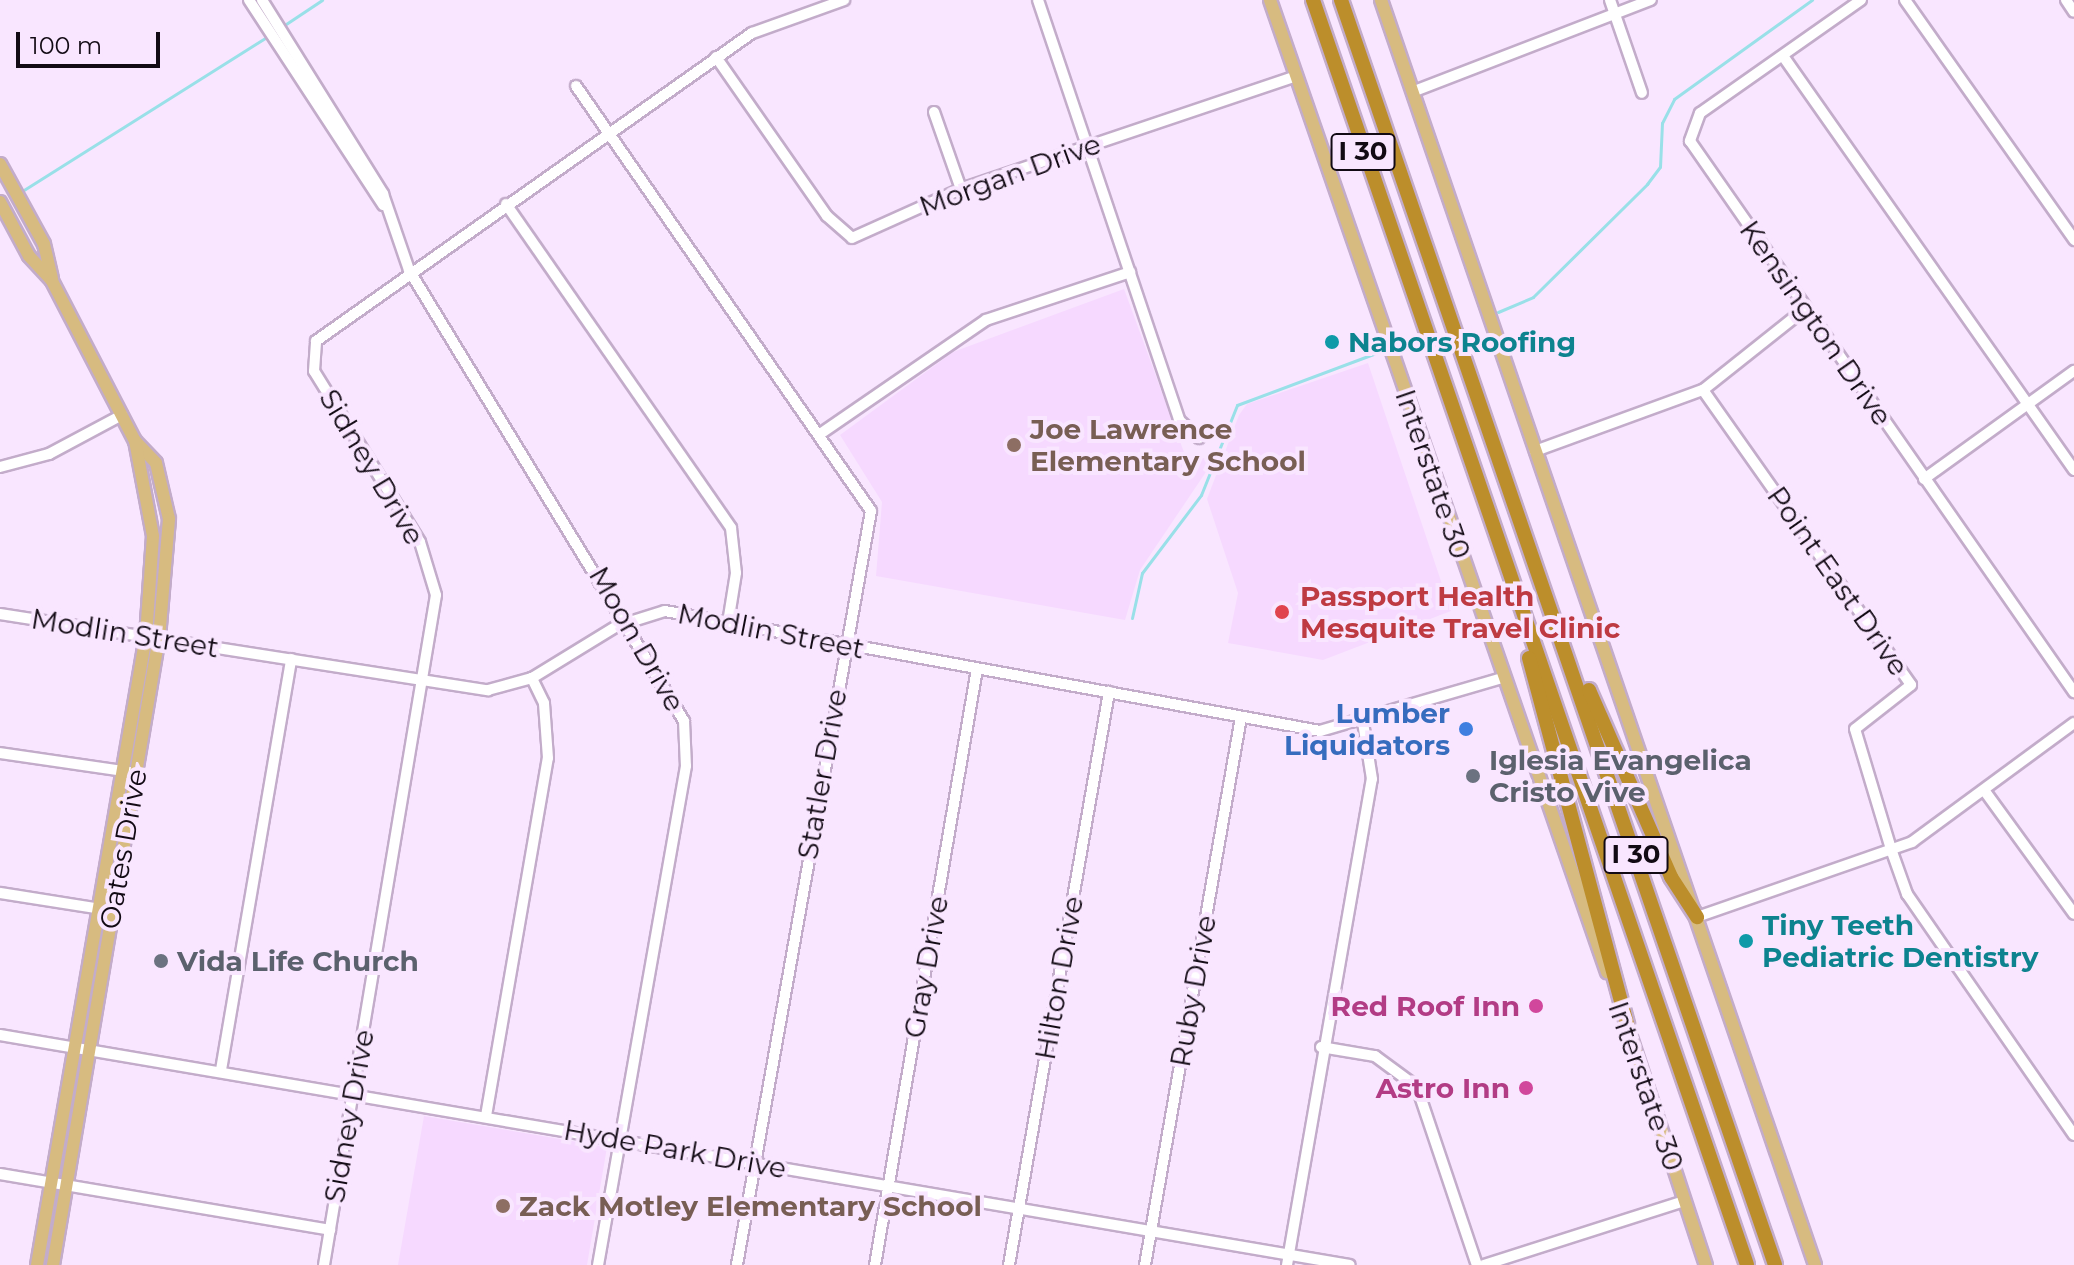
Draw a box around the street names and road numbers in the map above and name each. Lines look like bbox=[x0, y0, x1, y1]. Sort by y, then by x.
street label: Morgan Drive bbox=[915, 127, 1105, 223]
road number: I 30 bbox=[1329, 130, 1397, 174]
street label: Kensington Drive bbox=[1733, 214, 1899, 432]
street label: Sidney Drive bbox=[312, 383, 432, 551]
street label: Interstate 30 bbox=[1388, 385, 1478, 563]
street label: Point East Drive bbox=[1760, 480, 1916, 682]
street label: Moon Drive bbox=[582, 561, 692, 717]
street label: Modlin Street bbox=[675, 596, 867, 666]
street label: Modlin Street bbox=[29, 602, 221, 664]
street label: Statler Drive bbox=[790, 686, 854, 862]
street label: Oates Drive bbox=[92, 766, 154, 932]
road number: I 30 bbox=[1602, 833, 1670, 877]
street label: Gray Drive bbox=[897, 893, 955, 1041]
street label: Hilton Drive bbox=[1028, 894, 1090, 1062]
street label: Ruby Drive bbox=[1163, 913, 1223, 1069]
street label: Interstate 30 bbox=[1601, 997, 1691, 1175]
street label: Sidney Drive bbox=[317, 1027, 381, 1205]
street label: Hyde Park Drive bbox=[561, 1113, 789, 1185]

